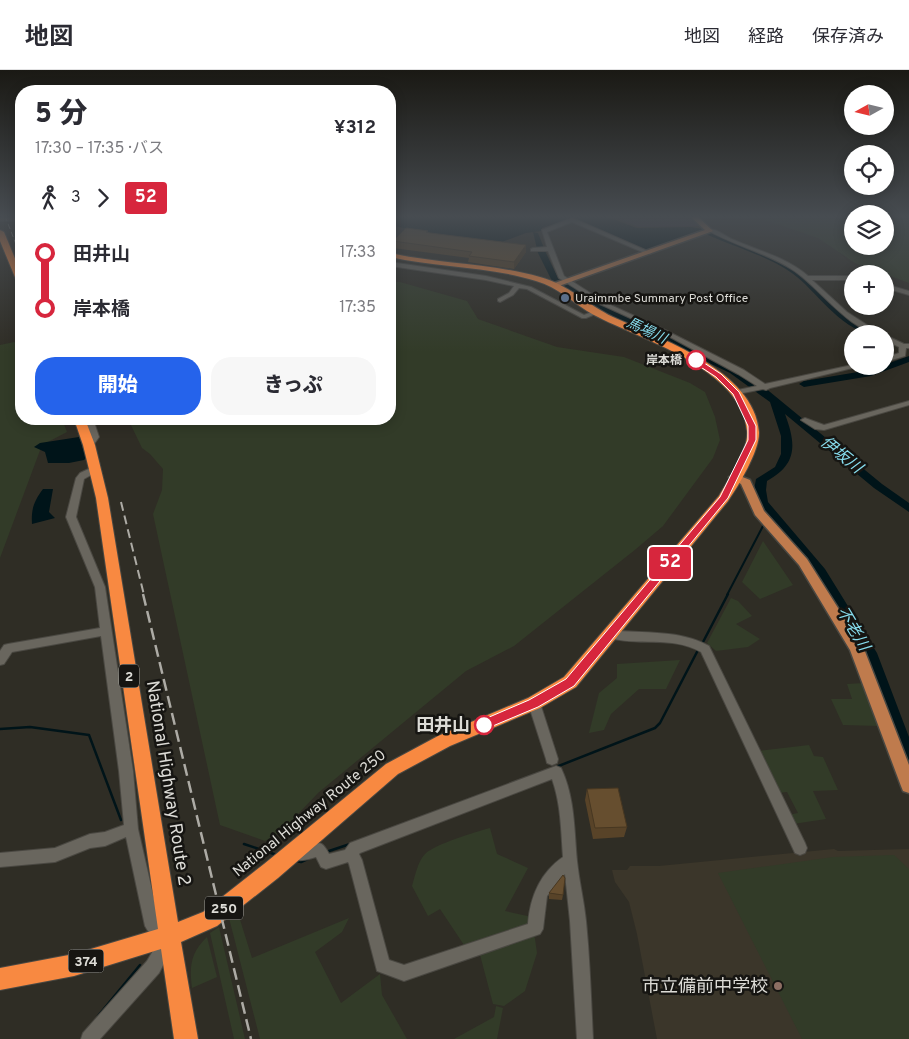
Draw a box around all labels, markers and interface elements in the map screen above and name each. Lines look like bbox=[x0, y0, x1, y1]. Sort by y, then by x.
text: 地図 bbox=[25, 23, 73, 53]
text: 地図 bbox=[684, 26, 720, 49]
text: 経路 bbox=[748, 26, 784, 49]
text: 保存済み bbox=[812, 26, 884, 49]
north arrow bbox=[844, 85, 894, 135]
map controls bbox=[844, 85, 894, 375]
text: 5 分 bbox=[35, 97, 87, 133]
text: ¥312 bbox=[334, 116, 376, 140]
text: 17:30 – 17:35 · バス bbox=[35, 139, 164, 159]
button: locate bbox=[844, 145, 894, 195]
icon: walk bbox=[35, 184, 63, 212]
icon: forward bbox=[89, 184, 117, 212]
text: 52 bbox=[135, 186, 157, 209]
text: 3 bbox=[71, 188, 81, 208]
button: layers bbox=[844, 205, 894, 255]
text: 田井山 bbox=[73, 243, 130, 267]
text: 17:33 bbox=[340, 243, 376, 263]
button: + bbox=[844, 265, 894, 315]
place label: Uraimmbe Summary Post Office bbox=[575, 291, 748, 307]
marker: Uraimmbe Summary Post Office bbox=[559, 292, 571, 304]
text: 岸本橋 bbox=[73, 298, 130, 322]
text: 17:35 bbox=[339, 298, 376, 318]
water label: 馬場川 bbox=[624, 315, 671, 349]
button: − bbox=[844, 325, 894, 375]
marker: 岸本橋 bbox=[686, 350, 706, 370]
place label: 岸本橋 bbox=[646, 353, 683, 369]
button: 開始 bbox=[35, 357, 201, 415]
button: きっぷ bbox=[211, 357, 376, 415]
water label: 伊坂川 bbox=[816, 433, 867, 480]
line badge: 52 bbox=[648, 547, 692, 579]
text: 52 bbox=[659, 551, 681, 574]
water label: 不老川 bbox=[831, 603, 874, 656]
road number: 2 bbox=[119, 664, 139, 688]
street label: National Highway Route 2 bbox=[140, 679, 195, 887]
place label: 田井山 bbox=[416, 715, 470, 738]
marker: 田井山 bbox=[474, 715, 494, 735]
street label: National Highway Route 250 bbox=[229, 746, 390, 882]
road number: 250 bbox=[205, 896, 243, 920]
road number: 374 bbox=[68, 949, 104, 972]
place label: 市立備前中学校 bbox=[642, 976, 768, 999]
marker: 市立備前中学校 bbox=[772, 980, 784, 992]

